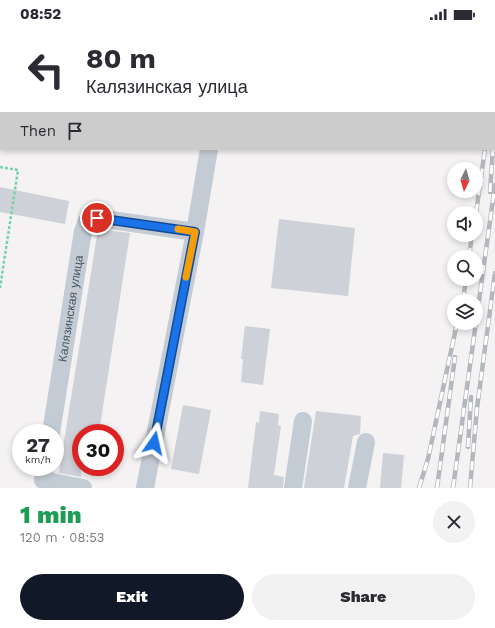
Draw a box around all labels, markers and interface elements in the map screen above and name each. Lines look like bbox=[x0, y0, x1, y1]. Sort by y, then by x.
text: 08:52 bbox=[20, 5, 61, 23]
text: 80 m bbox=[86, 42, 156, 75]
icon: left bbox=[20, 44, 72, 96]
text: Калязинская улица bbox=[86, 76, 248, 97]
icon: arrive bbox=[64, 120, 86, 142]
text: Then bbox=[20, 122, 56, 140]
north arrow bbox=[447, 162, 483, 198]
map controls bbox=[447, 162, 483, 330]
pin bbox=[80, 201, 114, 235]
button: sound bbox=[447, 206, 483, 242]
icon: arrive bbox=[86, 207, 108, 229]
button: search bbox=[447, 250, 483, 286]
street label: Калязинская улица bbox=[55, 254, 86, 363]
button: layers bbox=[447, 294, 483, 330]
position arrow bbox=[133, 422, 175, 464]
speed limit sign: 30 bbox=[72, 424, 124, 476]
text: 27 bbox=[26, 433, 50, 457]
text: km/h bbox=[25, 454, 51, 465]
text: 1 min bbox=[20, 501, 82, 529]
button: close bbox=[433, 501, 475, 543]
text: 120 m · 08:53 bbox=[20, 530, 104, 545]
button: Exit bbox=[20, 574, 244, 620]
button: Share bbox=[252, 574, 475, 620]

